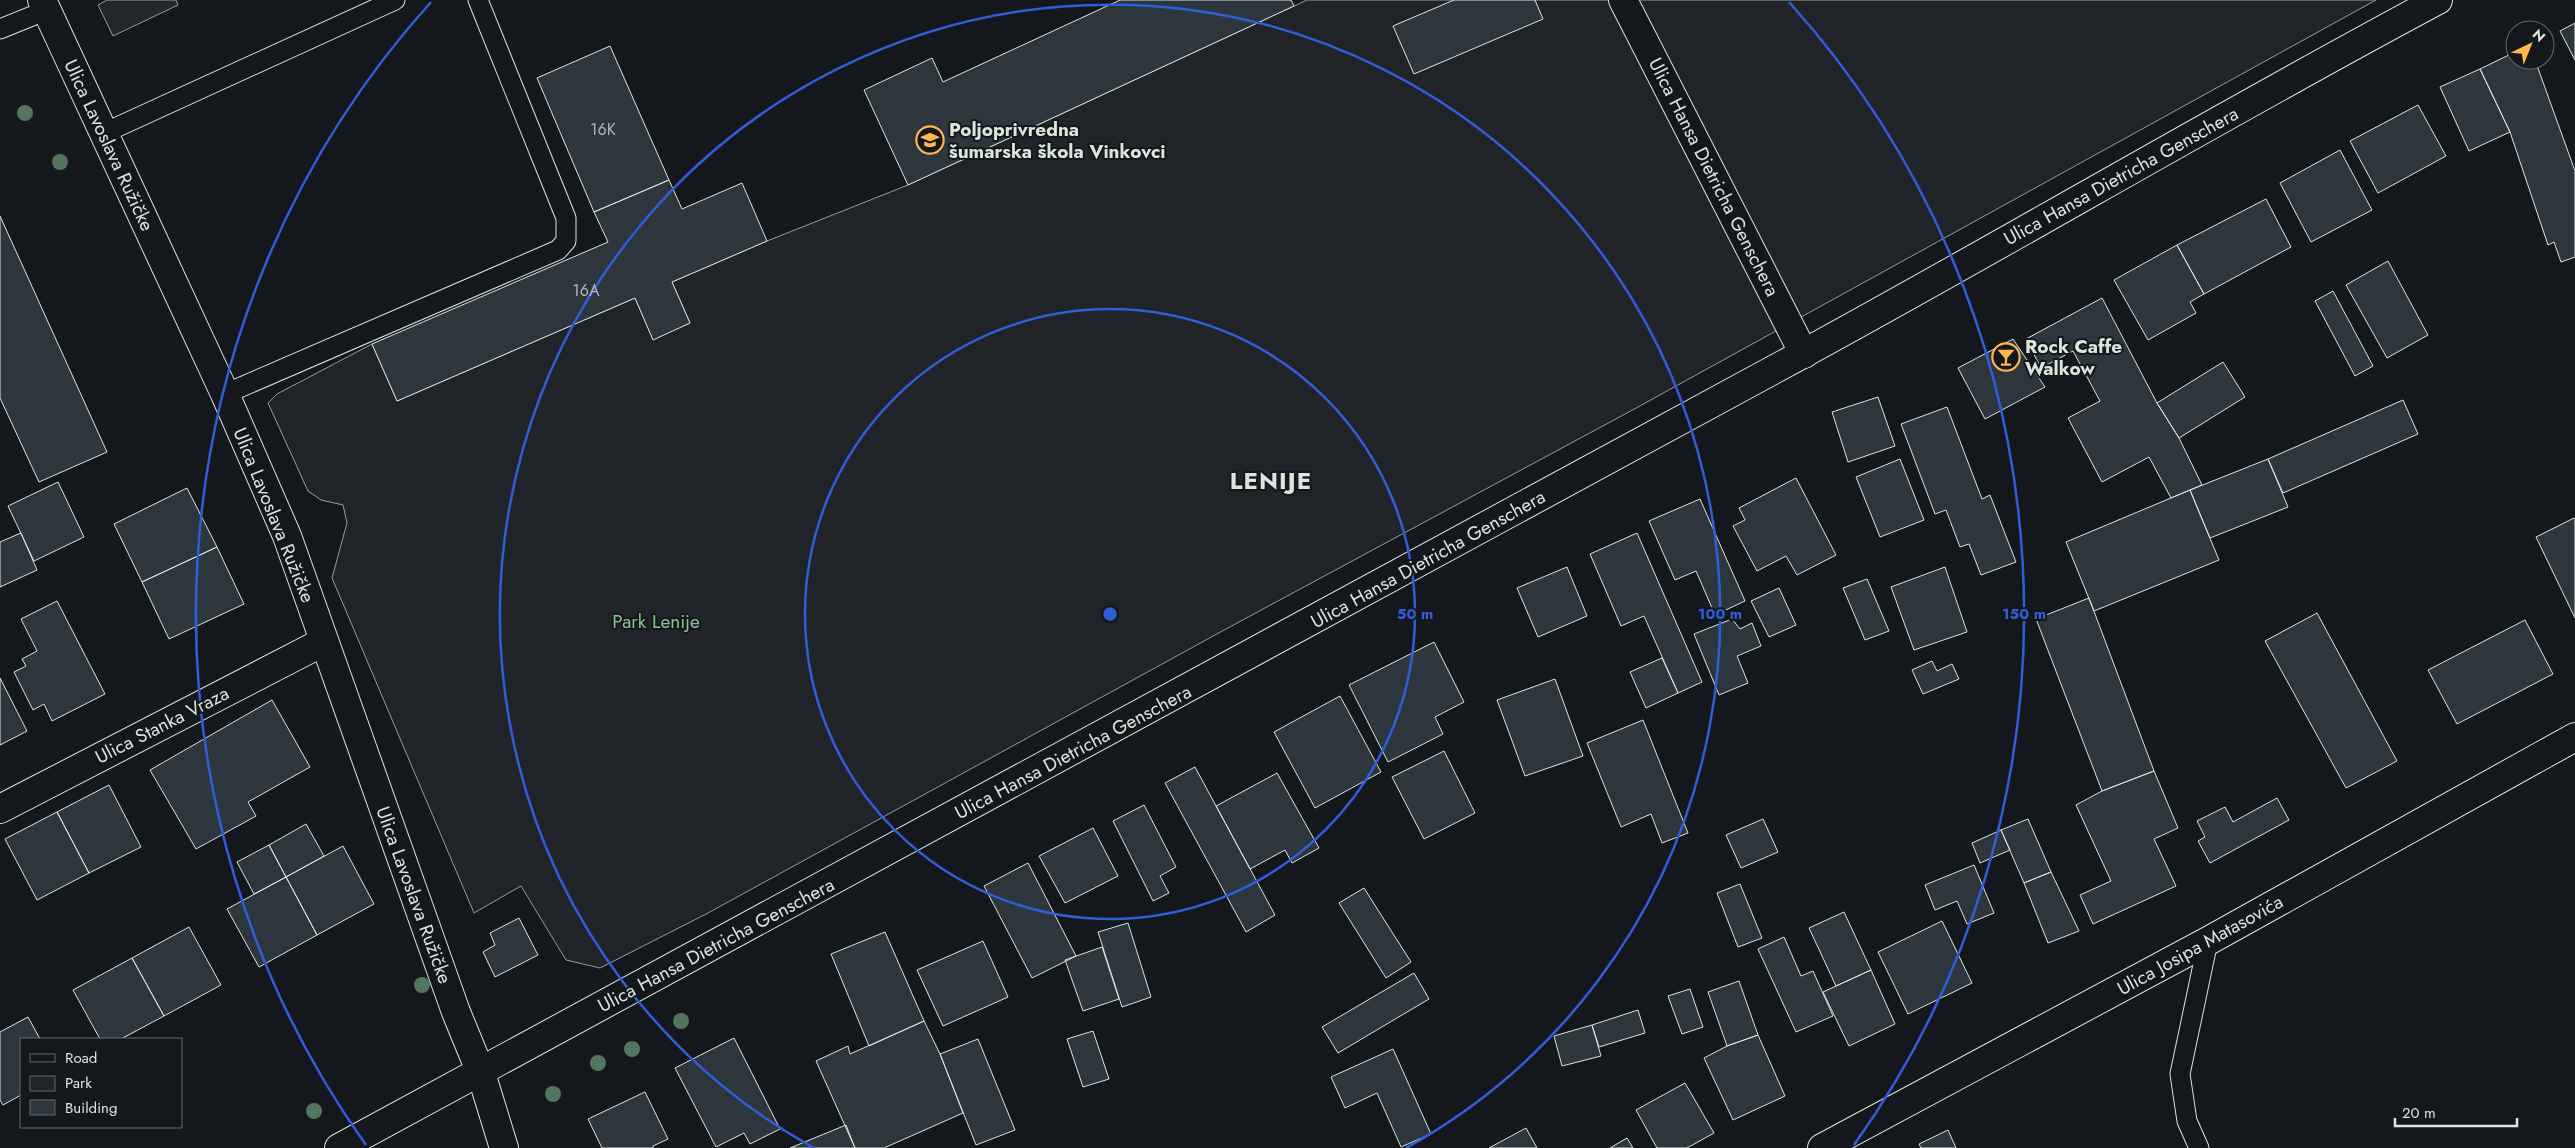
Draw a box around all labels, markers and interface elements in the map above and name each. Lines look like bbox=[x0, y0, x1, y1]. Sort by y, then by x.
north arrow bbox=[2505, 20, 2555, 70]
text: N bbox=[2528, 24, 2550, 47]
street label: Ulica Hansa Dietricha Genschera bbox=[1642, 53, 1786, 301]
street label: Ulica Lavoslava Ružičke bbox=[57, 55, 161, 235]
street label: Ulica Hansa Dietricha Genschera bbox=[1999, 100, 2243, 252]
place label: Poljoprivredna šumarska škola Vinkovci bbox=[949, 116, 1166, 165]
house number: 16K bbox=[590, 118, 616, 141]
school or university icon: Poljoprivredna šumarska škola Vinkovci bbox=[915, 125, 945, 155]
house number: 16A bbox=[573, 279, 600, 302]
place label: Rock Caffe Walkow bbox=[2025, 333, 2122, 382]
bar icon: Rock Caffe Walkow bbox=[1991, 342, 2021, 372]
street label: Ulica Lavoslava Ružičke bbox=[227, 423, 322, 607]
district label: LENIJE bbox=[1230, 463, 1312, 498]
street label: Ulica Hansa Dietricha Genschera bbox=[1306, 483, 1550, 635]
text: 50 m bbox=[1397, 603, 1433, 625]
text: 100 m bbox=[1698, 603, 1742, 625]
text: 150 m bbox=[2002, 603, 2046, 625]
centre of rings bbox=[1101, 605, 1119, 623]
park label: Park Lenije bbox=[612, 608, 700, 635]
street label: Ulica Hansa Dietricha Genschera bbox=[950, 678, 1196, 826]
street label: Ulica Stanka Vraza bbox=[90, 680, 234, 770]
street label: Ulica Lavoslava Ružičke bbox=[369, 803, 459, 988]
street label: Ulica Hansa Dietricha Genschera bbox=[593, 871, 839, 1019]
street label: Ulica Josipa Matasovića bbox=[2112, 888, 2288, 1002]
legend bbox=[20, 1038, 182, 1128]
text: Road bbox=[65, 1047, 97, 1069]
text: Park bbox=[65, 1072, 92, 1094]
scale bar bbox=[2395, 1096, 2518, 1128]
text: Building bbox=[65, 1097, 117, 1119]
text: 20 m bbox=[2402, 1102, 2436, 1124]

